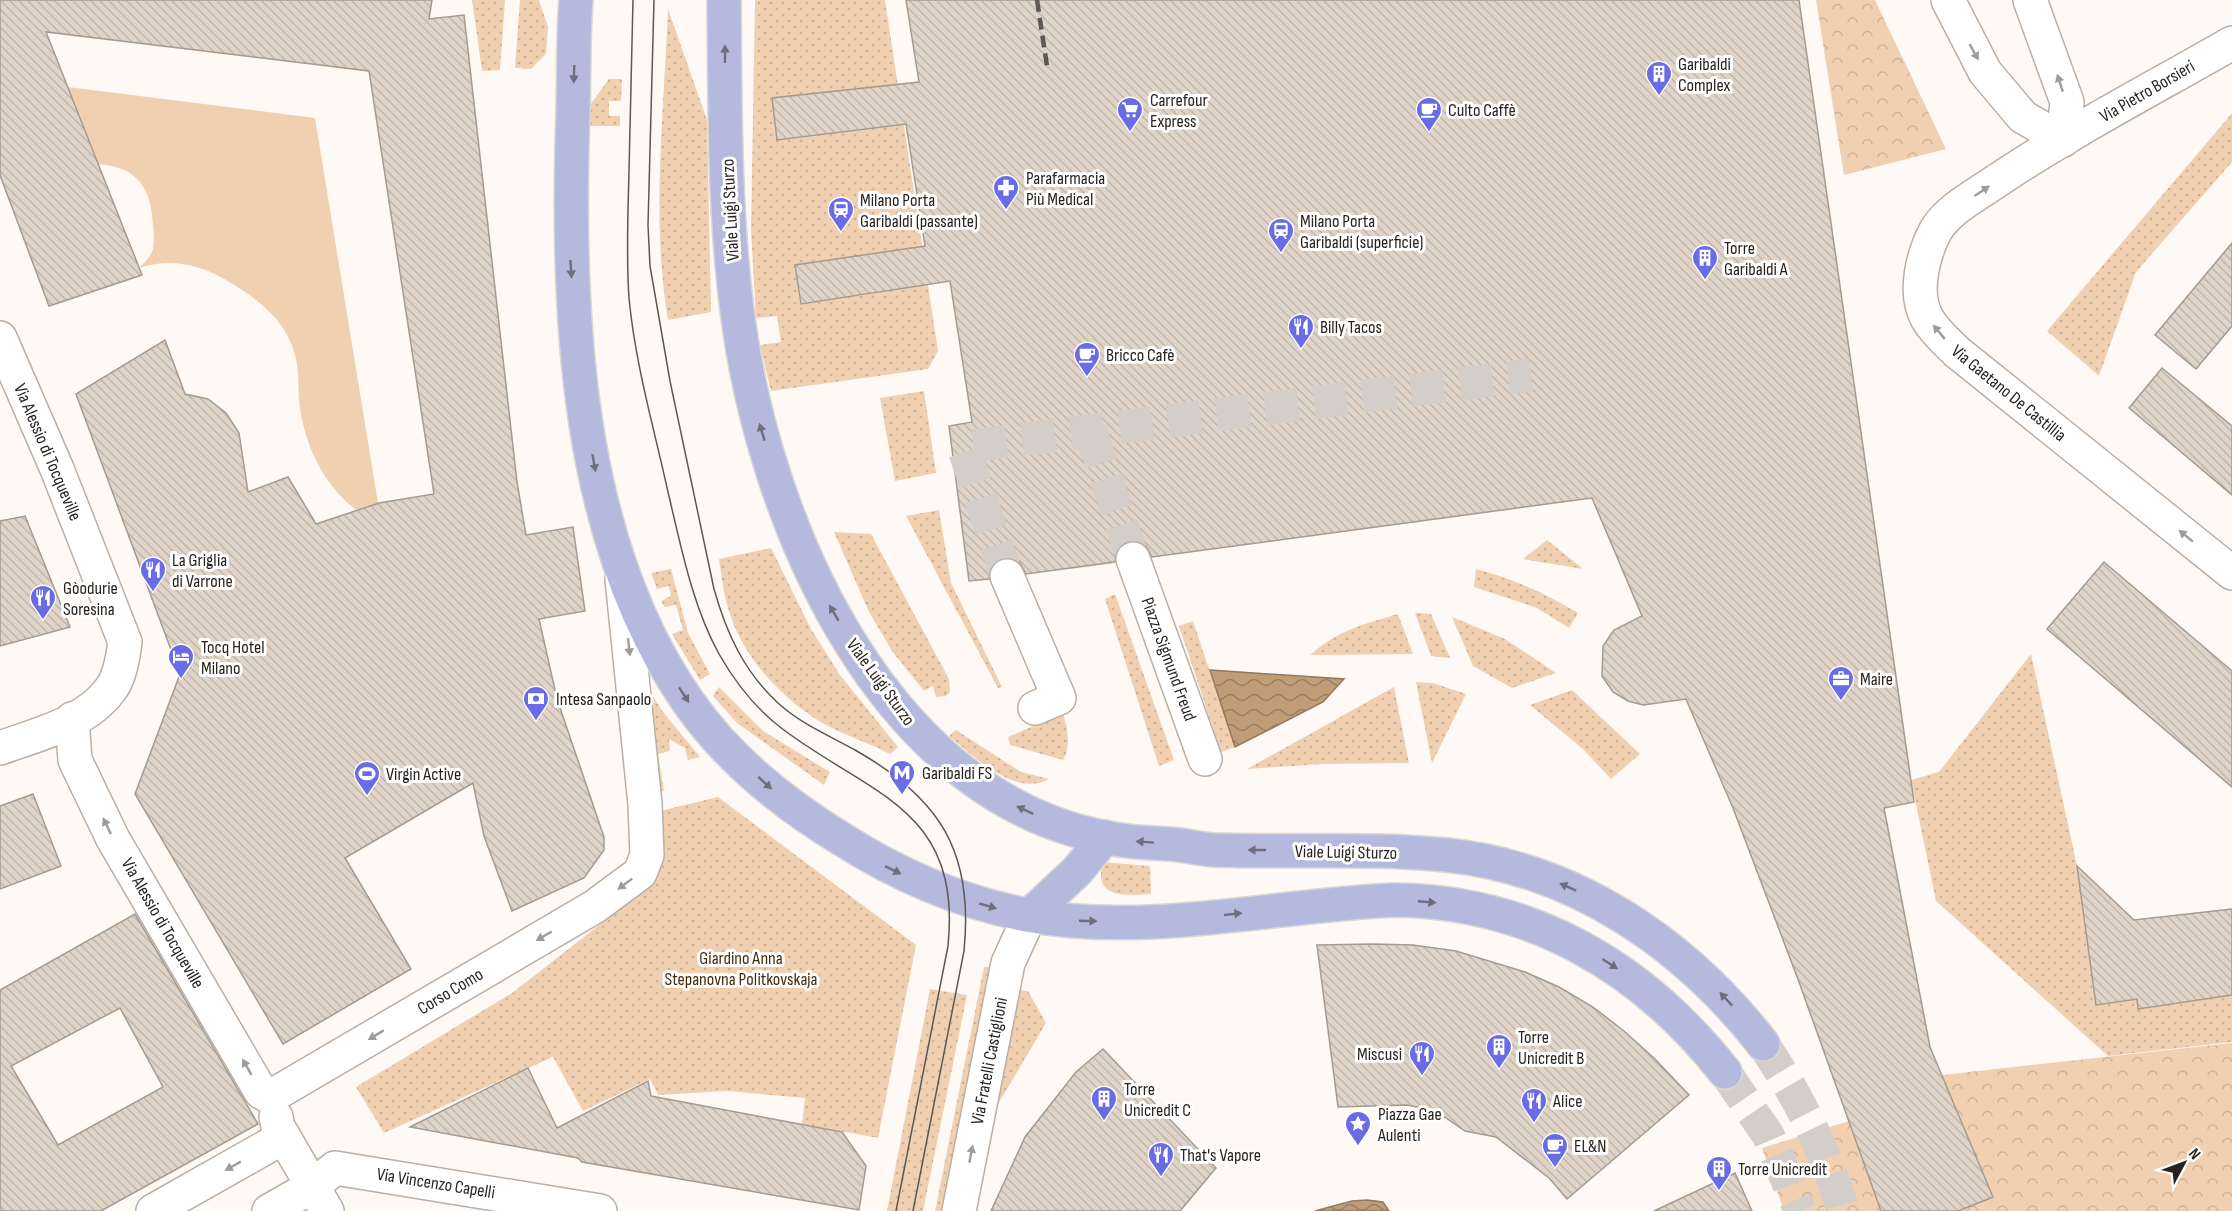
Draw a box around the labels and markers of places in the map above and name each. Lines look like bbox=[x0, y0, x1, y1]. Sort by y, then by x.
place label: Garibaldi Complex bbox=[1678, 54, 1731, 96]
building icon: Garibaldi Complex bbox=[1644, 59, 1674, 97]
place label: Carrefour Express bbox=[1150, 90, 1208, 132]
supermarket icon: Carrefour Express bbox=[1115, 95, 1145, 133]
cafe icon: Culto Caffè bbox=[1414, 95, 1444, 133]
place label: Culto Caffè bbox=[1448, 100, 1516, 121]
place label: Parafarmacia Più Medical bbox=[1026, 168, 1105, 210]
pharmacy icon: Parafarmacia Più Medical bbox=[991, 173, 1021, 211]
place label: Milano Porta Garibaldi (passante) bbox=[860, 190, 978, 232]
station icon: Milano Porta Garibaldi (passante) bbox=[826, 195, 856, 233]
place label: Milano Porta Garibaldi (superficie) bbox=[1300, 211, 1423, 253]
station icon: Milano Porta Garibaldi (superficie) bbox=[1266, 216, 1296, 254]
place label: Torre Garibaldi A bbox=[1724, 238, 1788, 280]
building icon: Torre Garibaldi A bbox=[1690, 243, 1720, 281]
restaurant icon: Billy Tacos bbox=[1286, 312, 1316, 350]
place label: Billy Tacos bbox=[1320, 317, 1382, 338]
cafe icon: Bricco Cafè bbox=[1072, 340, 1102, 378]
place label: Bricco Cafè bbox=[1106, 345, 1175, 366]
place label: La Griglia di Varrone bbox=[172, 550, 233, 592]
restaurant icon: La Griglia di Varrone bbox=[138, 555, 168, 593]
place label: Gòodurie Soresina bbox=[63, 578, 118, 620]
restaurant icon: Gòodurie Soresina bbox=[28, 583, 58, 621]
place label: Tocq Hotel Milano bbox=[201, 637, 265, 679]
hotel icon: Tocq Hotel Milano bbox=[166, 642, 196, 680]
office icon: Maire bbox=[1826, 664, 1856, 702]
place label: Maire bbox=[1860, 669, 1893, 690]
bank icon: Intesa Sanpaolo bbox=[521, 684, 551, 722]
place label: Intesa Sanpaolo bbox=[556, 689, 651, 710]
metro station icon: Garibaldi FS bbox=[887, 758, 917, 796]
sports icon: Virgin Active bbox=[352, 759, 382, 797]
place label: Garibaldi FS bbox=[922, 763, 993, 784]
place label: Virgin Active bbox=[386, 764, 461, 785]
place label: Torre Unicredit B bbox=[1518, 1027, 1584, 1069]
building icon: Torre Unicredit B bbox=[1484, 1032, 1514, 1070]
restaurant icon: Miscusi bbox=[1407, 1039, 1437, 1077]
place label: Miscusi bbox=[1357, 1044, 1402, 1065]
place label: Torre Unicredit C bbox=[1124, 1079, 1191, 1121]
building icon: Torre Unicredit C bbox=[1089, 1084, 1119, 1122]
restaurant icon: Alice bbox=[1519, 1086, 1549, 1124]
place label: Alice bbox=[1552, 1091, 1582, 1112]
place label: Piazza Gae Aulenti bbox=[1377, 1104, 1442, 1146]
place icon: Piazza Gae Aulenti bbox=[1343, 1109, 1373, 1147]
cafe icon: EL&N bbox=[1540, 1131, 1570, 1169]
place label: EL&N bbox=[1574, 1136, 1606, 1157]
restaurant icon: That's Vapore bbox=[1146, 1140, 1176, 1178]
place label: That's Vapore bbox=[1180, 1145, 1261, 1166]
building icon: Torre Unicredit bbox=[1704, 1154, 1734, 1192]
place label: Torre Unicredit bbox=[1738, 1159, 1828, 1180]

